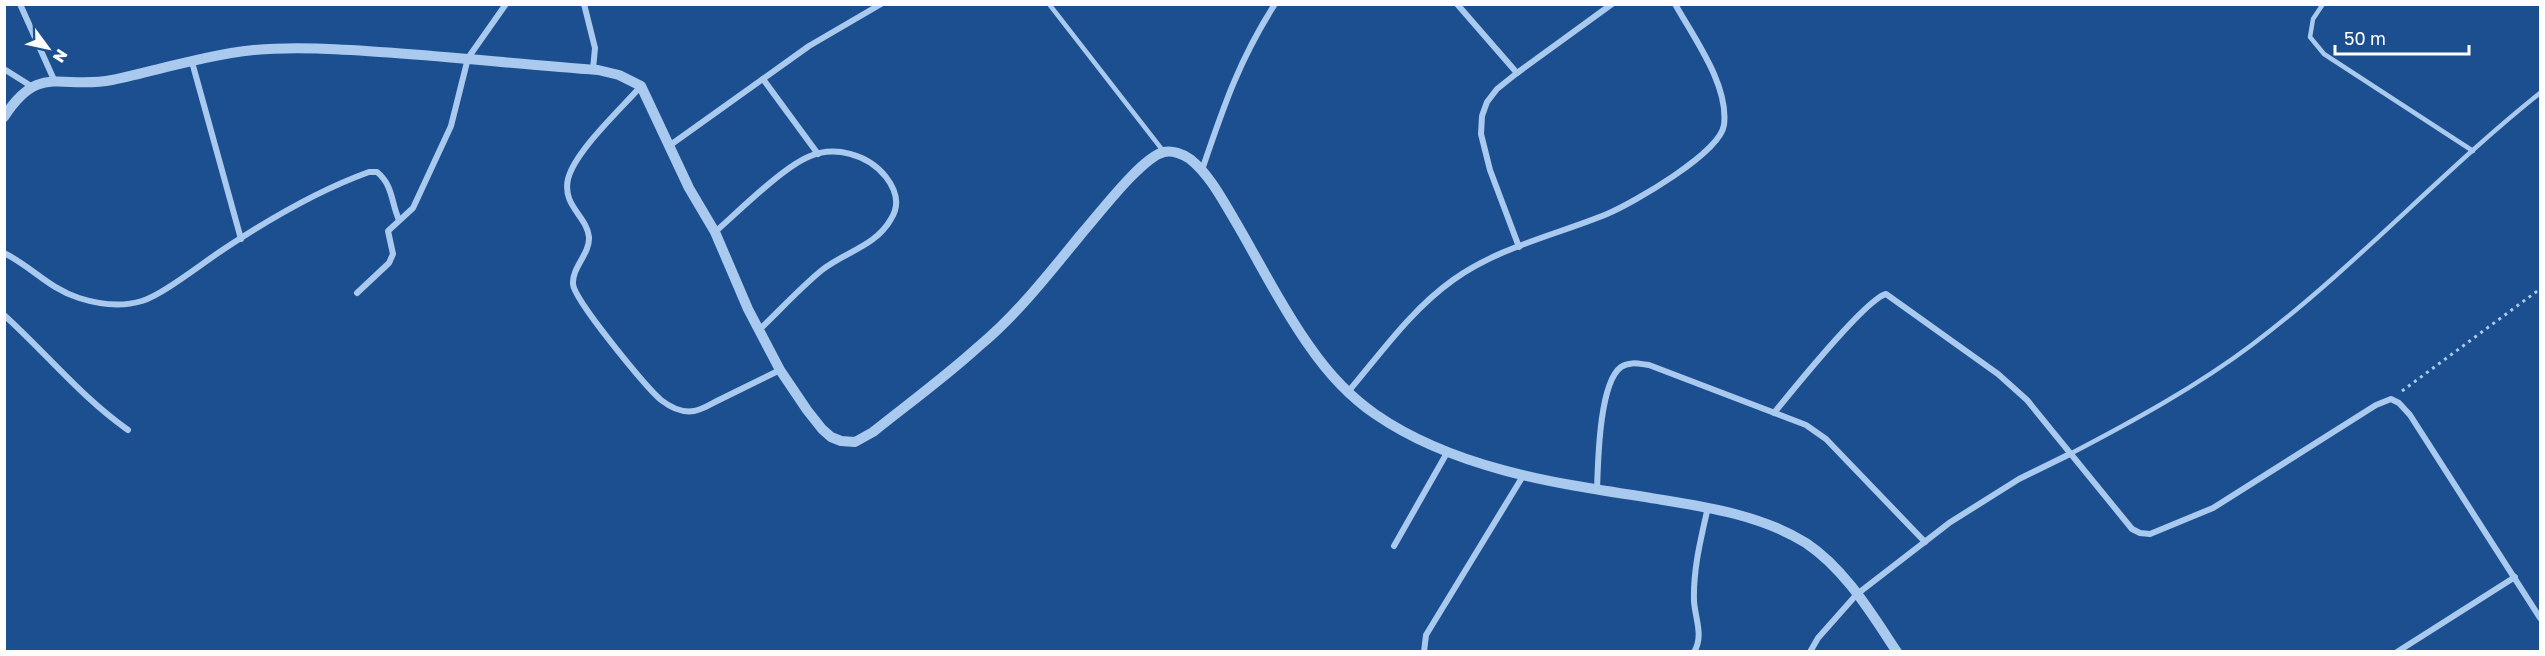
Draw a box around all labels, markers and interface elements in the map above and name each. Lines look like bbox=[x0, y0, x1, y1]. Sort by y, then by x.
north arrow bbox=[18, 18, 78, 78]
scale bar bbox=[2335, 18, 2468, 56]
text: 50 m bbox=[2344, 27, 2386, 49]
text: N bbox=[49, 46, 72, 67]

